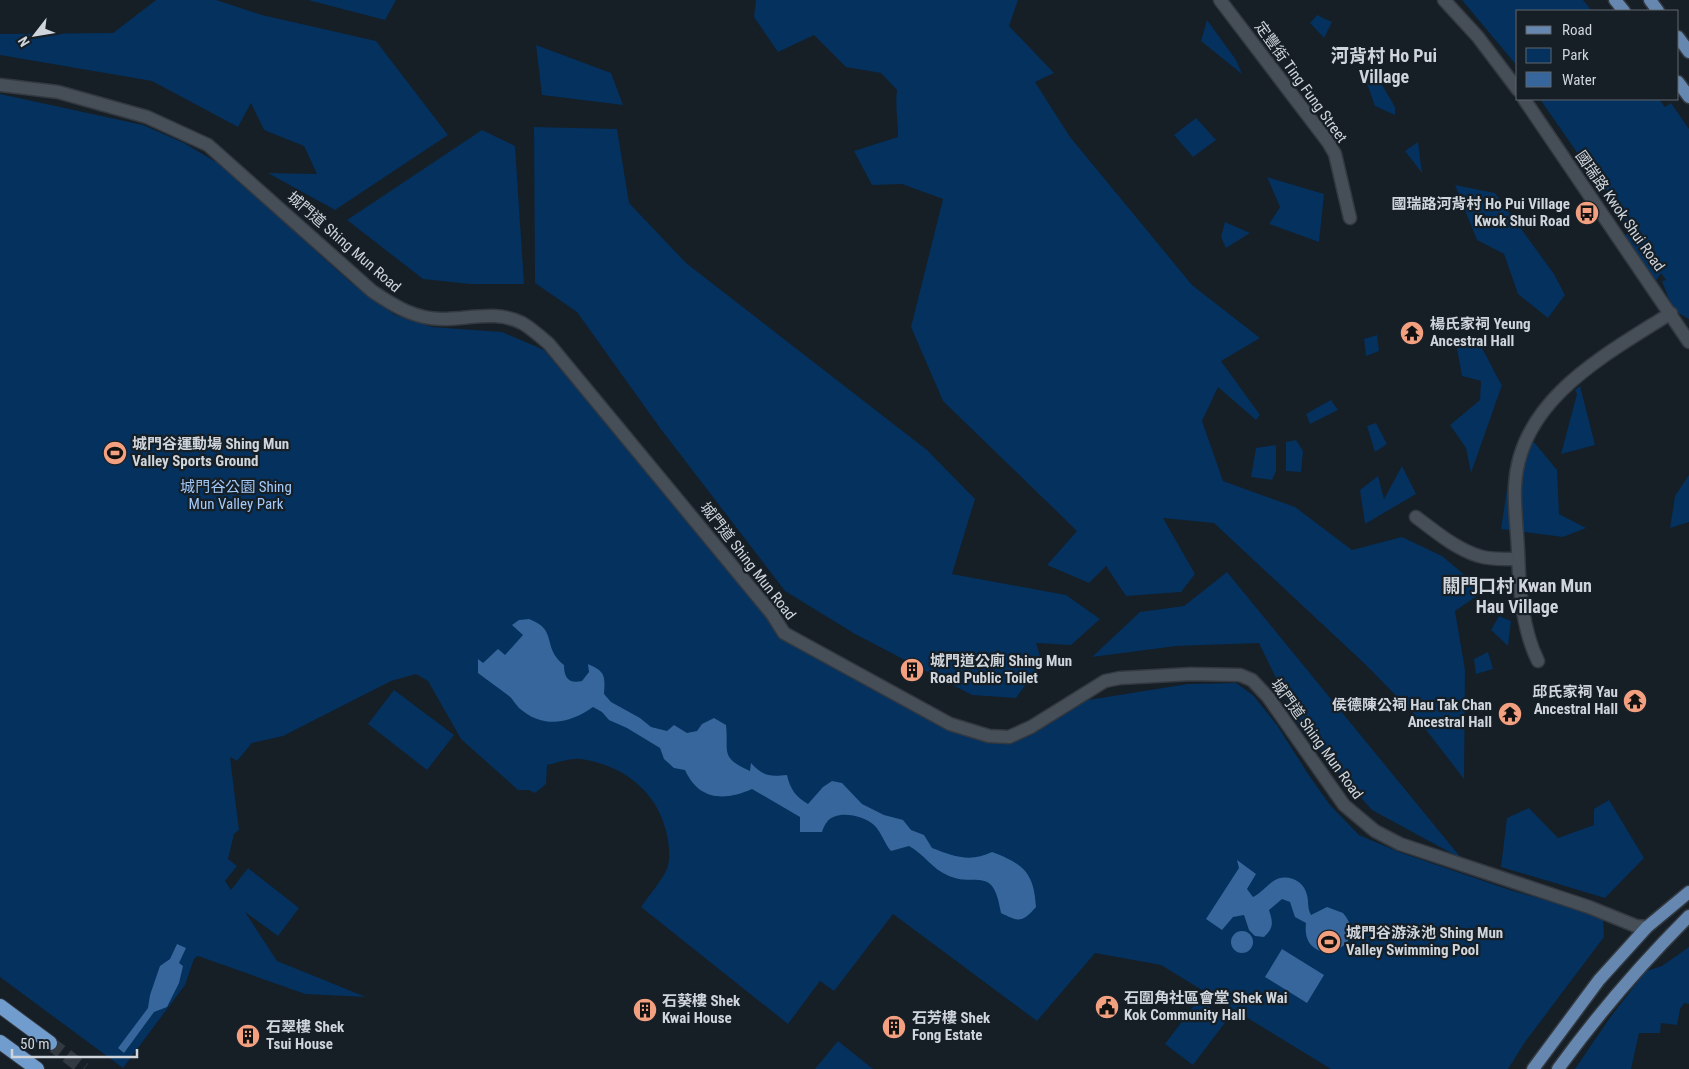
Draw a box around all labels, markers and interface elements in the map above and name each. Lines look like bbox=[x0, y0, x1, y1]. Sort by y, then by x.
north arrow bbox=[10, 10, 60, 60]
legend bbox=[1516, 10, 1679, 100]
street label: 定豐街 Ting Fung Street bbox=[1251, 18, 1351, 146]
text: Road bbox=[1562, 21, 1592, 39]
text: N bbox=[15, 34, 33, 49]
district label: 河背村 Ho Pui Village bbox=[1331, 45, 1437, 87]
text: Park bbox=[1562, 46, 1589, 64]
text: Water bbox=[1562, 71, 1597, 89]
street label: 國瑞路 Kwok Shui Road bbox=[1572, 147, 1668, 275]
street label: 城門道 Shing Mun Road bbox=[284, 188, 404, 296]
place label: 國瑞路河背村 Ho Pui Village Kwok Shui Road bbox=[1391, 195, 1570, 230]
bus stop icon: 國瑞路河背村 Ho Pui Village Kwok Shui Road bbox=[1574, 200, 1600, 226]
place label: 楊氏家祠 Yeung Ancestral Hall bbox=[1430, 315, 1531, 350]
temple icon: 楊氏家祠 Yeung Ancestral Hall bbox=[1399, 320, 1425, 346]
place label: 城門谷運動場 Shing Mun Valley Sports Ground bbox=[132, 435, 289, 470]
sports icon: 城門谷運動場 Shing Mun Valley Sports Ground bbox=[102, 440, 128, 466]
park label: 城門谷公園 Shing Mun Valley Park bbox=[180, 478, 292, 513]
street label: 城門道 Shing Mun Road bbox=[696, 499, 800, 623]
district label: 關門口村 Kwan Mun Hau Village bbox=[1442, 575, 1592, 617]
place label: 城門道公廁 Shing Mun Road Public Toilet bbox=[930, 652, 1072, 687]
building icon: 城門道公廁 Shing Mun Road Public Toilet bbox=[899, 657, 925, 683]
street label: 城門道 Shing Mun Road bbox=[1267, 675, 1367, 803]
place label: 邱氏家祠 Yau Ancestral Hall bbox=[1532, 683, 1618, 718]
temple icon: 邱氏家祠 Yau Ancestral Hall bbox=[1622, 688, 1648, 714]
place label: 侯德陳公祠 Hau Tak Chan Ancestral Hall bbox=[1332, 696, 1492, 731]
temple icon: 侯德陳公祠 Hau Tak Chan Ancestral Hall bbox=[1497, 701, 1523, 727]
place label: 城門谷游泳池 Shing Mun Valley Swimming Pool bbox=[1346, 924, 1503, 959]
sports icon: 城門谷游泳池 Shing Mun Valley Swimming Pool bbox=[1316, 929, 1342, 955]
place label: 石圍角社區會堂 Shek Wai Kok Community Hall bbox=[1124, 989, 1288, 1024]
place label: 石葵樓 Shek Kwai House bbox=[662, 992, 741, 1027]
public building icon: 石圍角社區會堂 Shek Wai Kok Community Hall bbox=[1094, 994, 1120, 1020]
building icon: 石葵樓 Shek Kwai House bbox=[632, 997, 658, 1023]
place label: 石芳樓 Shek Fong Estate bbox=[912, 1009, 991, 1044]
building icon: 石芳樓 Shek Fong Estate bbox=[881, 1014, 907, 1040]
place label: 石翠樓 Shek Tsui House bbox=[266, 1018, 345, 1053]
building icon: 石翠樓 Shek Tsui House bbox=[235, 1023, 261, 1049]
scale bar bbox=[12, 1026, 138, 1058]
text: 50 m bbox=[20, 1035, 50, 1053]

